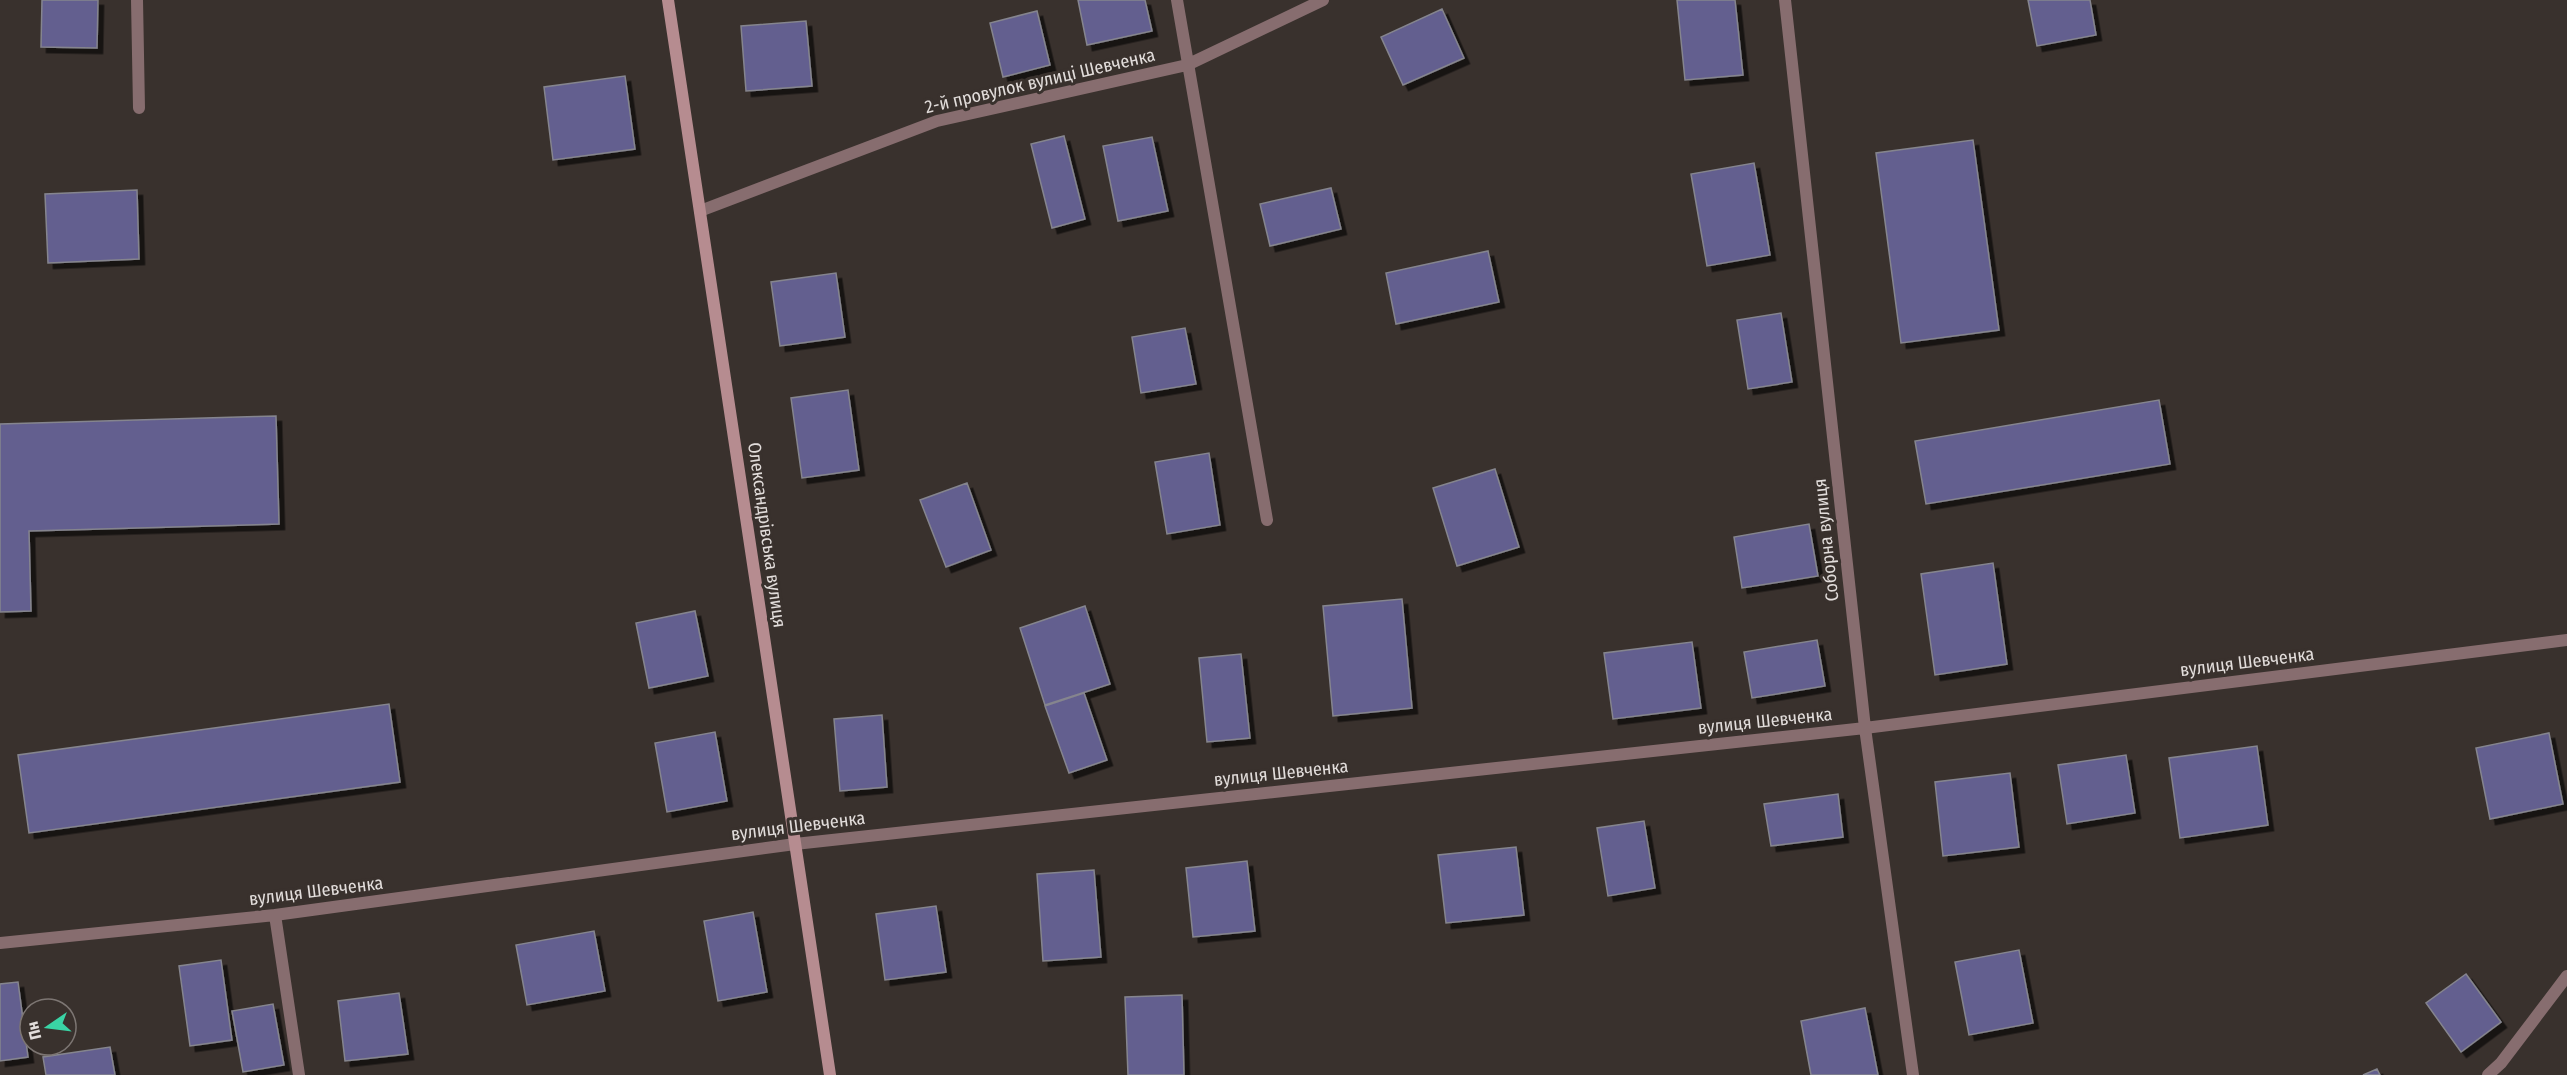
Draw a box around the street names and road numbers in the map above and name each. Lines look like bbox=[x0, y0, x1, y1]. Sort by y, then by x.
street label: 2-й провулок вулиці Шевченка bbox=[923, 44, 1158, 118]
street label: Олександрівська вулиця bbox=[743, 441, 791, 629]
street label: Соборна вулиця bbox=[1809, 478, 1843, 602]
street label: вулиця Шевченка bbox=[2179, 643, 2316, 681]
street label: вулиця Шевченка bbox=[1697, 703, 1833, 739]
street label: вулиця Шевченка bbox=[1213, 755, 1349, 791]
street label: вулиця Шевченка bbox=[730, 807, 867, 845]
street label: вулиця Шевченка bbox=[248, 872, 385, 910]

